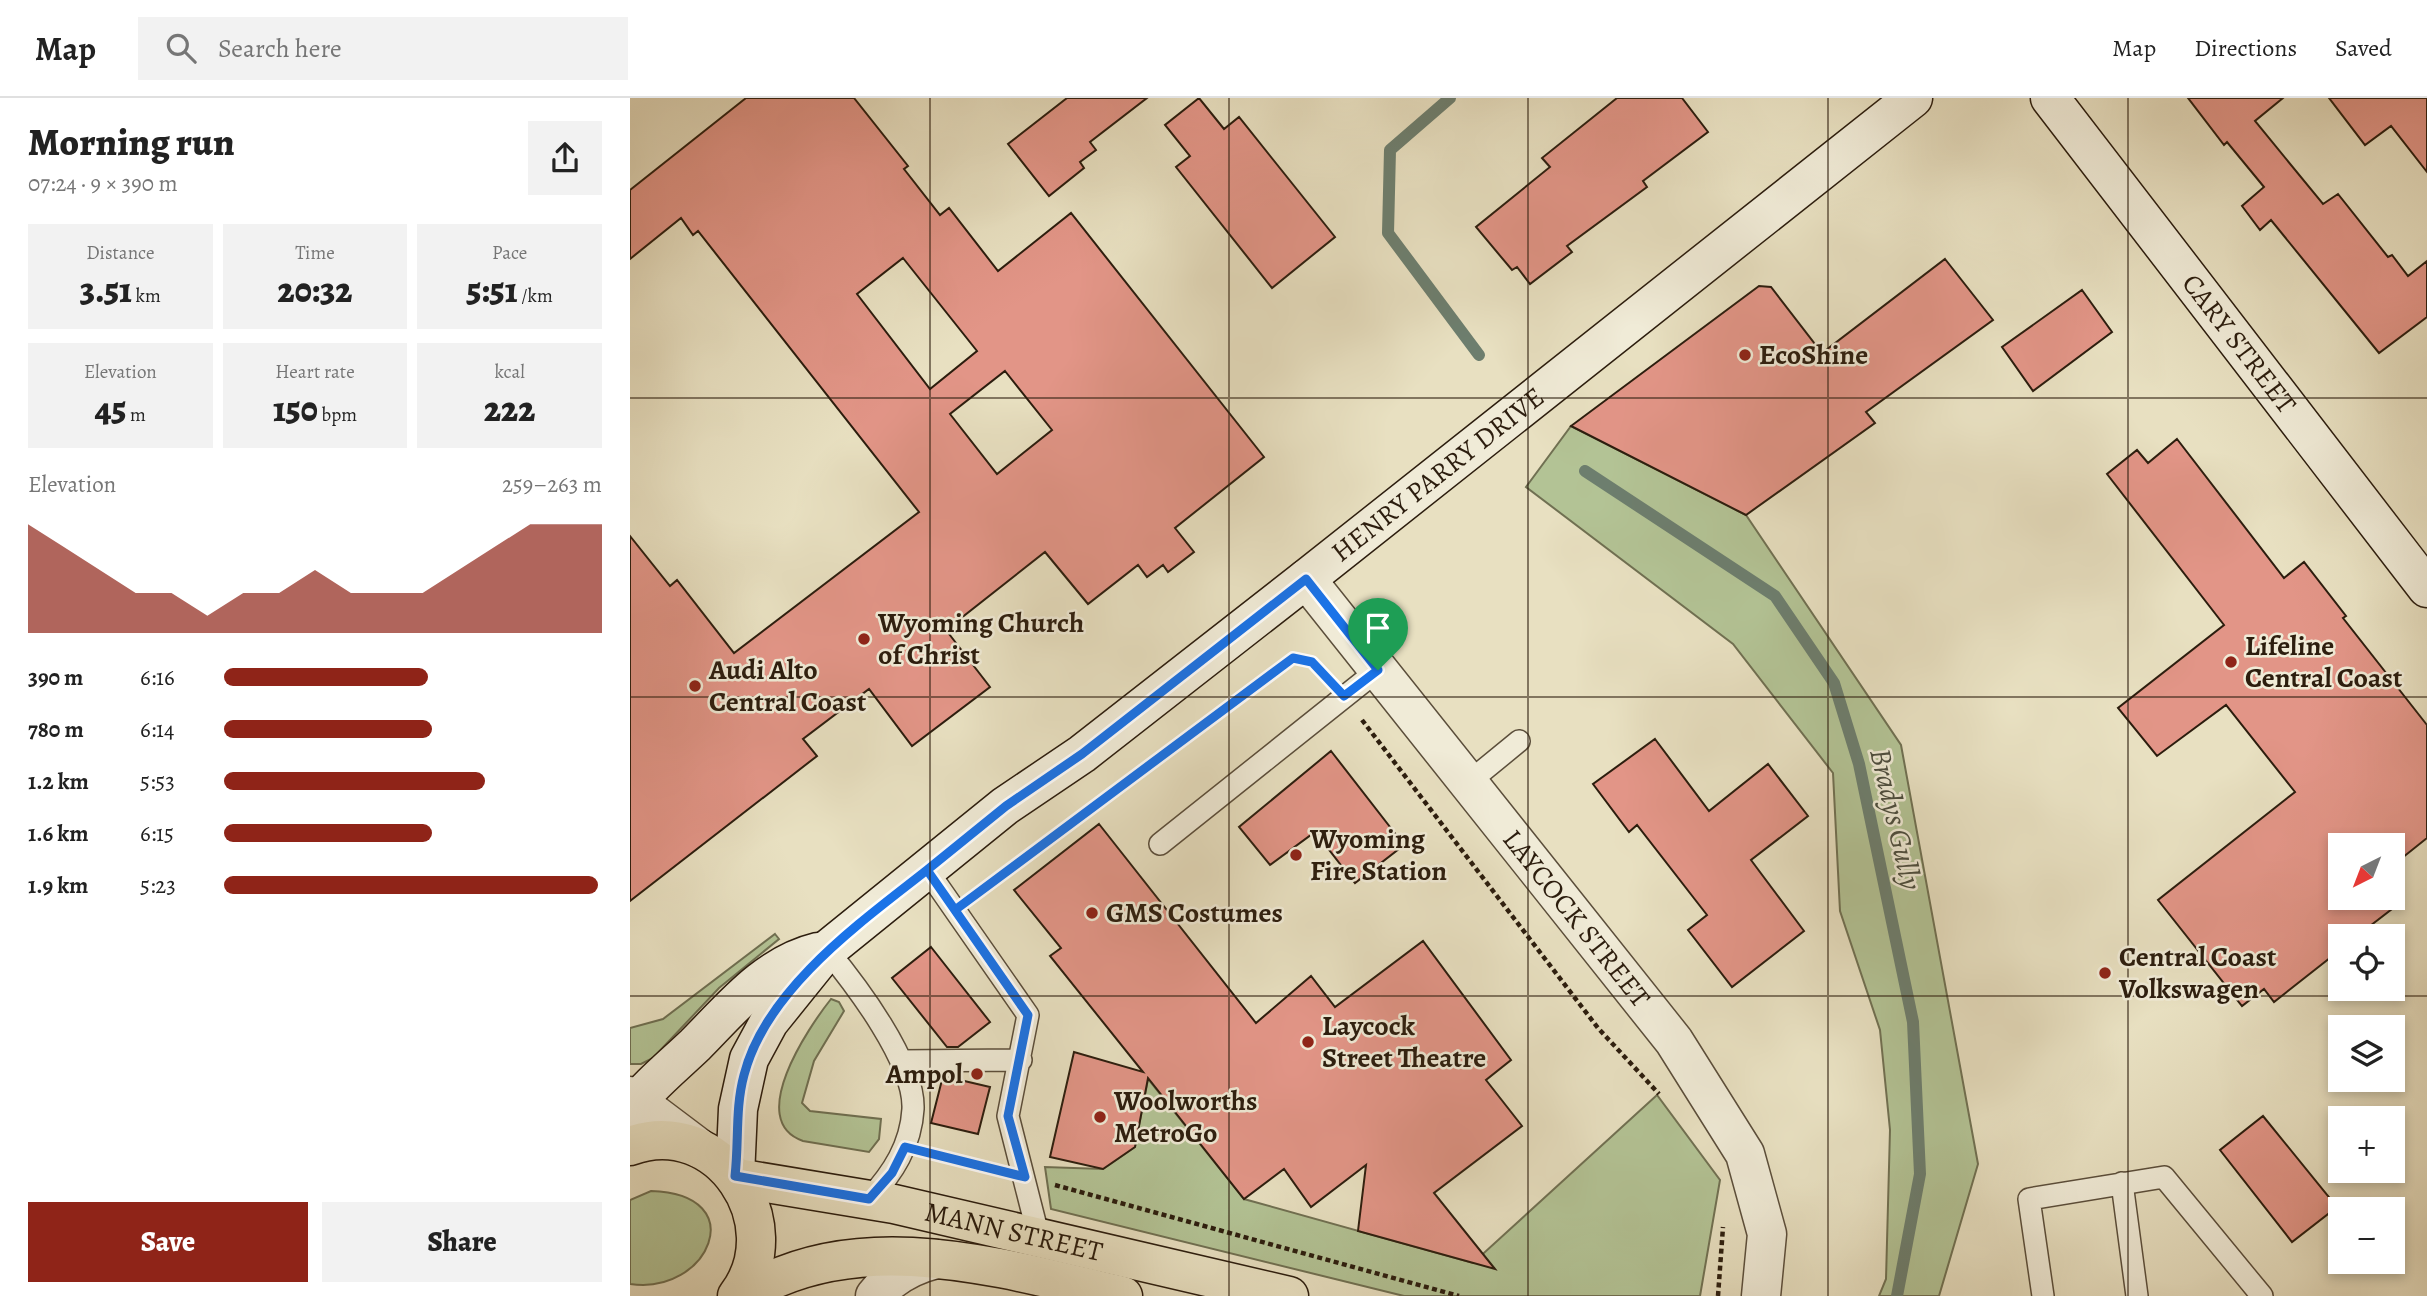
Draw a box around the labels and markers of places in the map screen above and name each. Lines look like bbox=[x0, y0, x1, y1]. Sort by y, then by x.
place label: EcoShine bbox=[1759, 336, 1868, 374]
marker: EcoShine bbox=[1737, 347, 1753, 363]
pin bbox=[1348, 598, 1408, 670]
place label: Wyoming Church of Christ bbox=[877, 604, 1084, 674]
place label: Lifeline Central Coast bbox=[2245, 627, 2402, 697]
marker: Wyoming Church of Christ bbox=[856, 631, 872, 647]
place label: Audi Alto Central Coast bbox=[708, 651, 866, 721]
marker: Lifeline Central Coast bbox=[2223, 654, 2239, 670]
marker: Audi Alto Central Coast bbox=[687, 678, 703, 694]
place label: Wyoming Fire Station bbox=[1309, 820, 1447, 890]
marker: Wyoming Fire Station bbox=[1288, 847, 1304, 863]
place label: GMS Costumes bbox=[1106, 894, 1283, 932]
marker: GMS Costumes bbox=[1084, 905, 1100, 921]
place label: Central Coast Volkswagen bbox=[2118, 938, 2276, 1008]
marker: Central Coast Volkswagen bbox=[2097, 965, 2113, 981]
place label: Laycock Street Theatre bbox=[1322, 1007, 1486, 1077]
marker: Laycock Street Theatre bbox=[1300, 1034, 1316, 1050]
place label: Ampol bbox=[885, 1055, 964, 1093]
marker: Ampol bbox=[969, 1066, 985, 1082]
place label: Woolworths MetroGo bbox=[1113, 1082, 1257, 1152]
marker: Woolworths MetroGo bbox=[1092, 1109, 1108, 1125]

